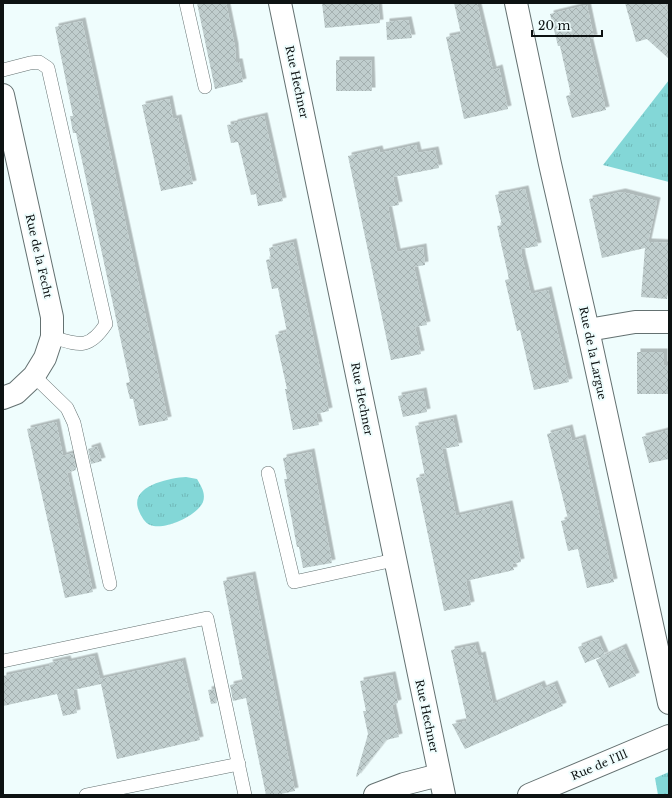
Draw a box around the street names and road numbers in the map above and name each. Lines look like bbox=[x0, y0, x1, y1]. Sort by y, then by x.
street label: Rue Hechner bbox=[282, 44, 312, 121]
street label: Rue de la Fecht bbox=[23, 213, 56, 300]
street label: Rue de la Largue bbox=[576, 305, 610, 401]
street label: Rue Hechner bbox=[348, 361, 376, 438]
street label: Rue Hechner bbox=[412, 678, 442, 755]
street label: Rue de l'Ill bbox=[569, 747, 630, 783]

